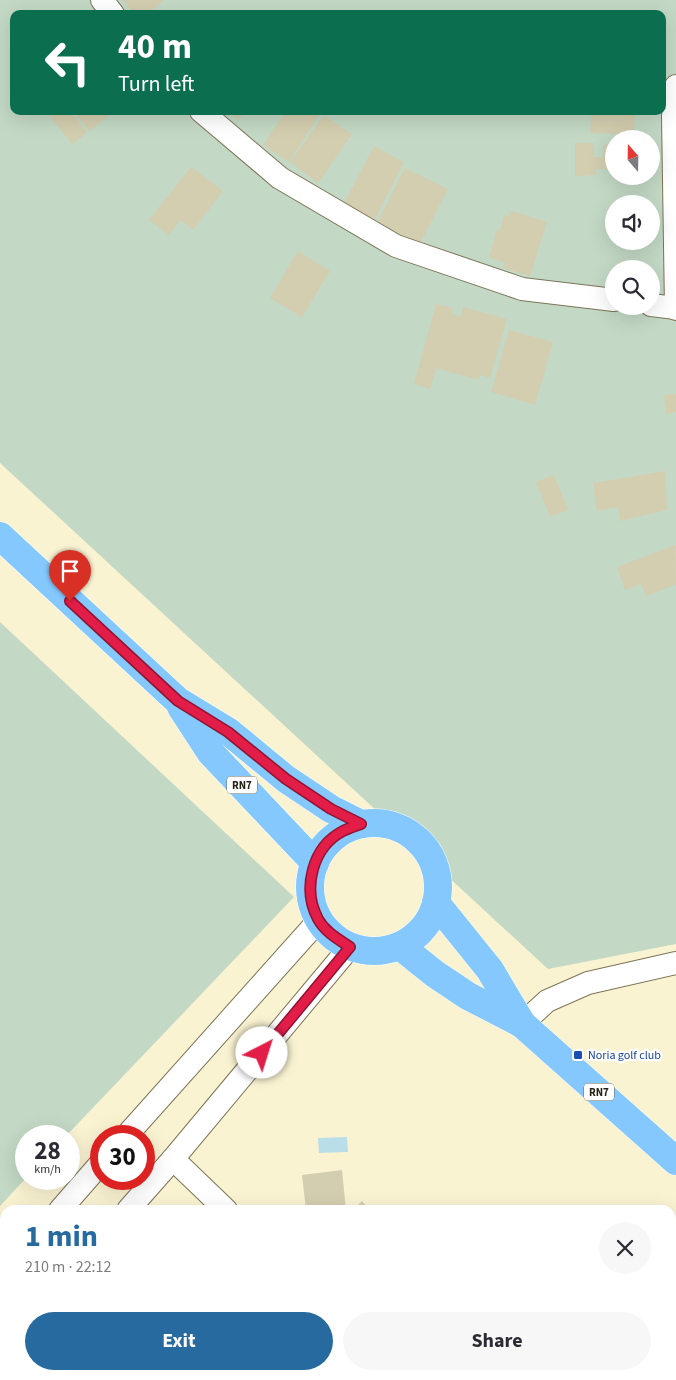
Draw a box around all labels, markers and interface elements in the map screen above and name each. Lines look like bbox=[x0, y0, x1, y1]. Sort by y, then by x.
text: 40 m bbox=[118, 22, 192, 72]
icon: left bbox=[35, 30, 100, 95]
text: Turn left bbox=[118, 68, 194, 100]
north arrow bbox=[605, 130, 660, 185]
map controls bbox=[605, 130, 660, 315]
button: sound bbox=[605, 195, 660, 250]
button: search bbox=[605, 260, 660, 315]
pin bbox=[49, 550, 91, 601]
icon: arrive bbox=[56, 557, 84, 585]
road number: RN7 bbox=[227, 776, 257, 794]
position arrow bbox=[235, 1026, 287, 1078]
place label: Noria golf club bbox=[588, 1047, 661, 1064]
marker: Noria golf club bbox=[572, 1049, 584, 1061]
road number: RN7 bbox=[584, 1084, 614, 1100]
speed limit sign: 30 bbox=[90, 1125, 155, 1190]
text: 28 bbox=[34, 1133, 61, 1169]
text: km/h bbox=[34, 1161, 61, 1178]
text: 1 min bbox=[25, 1215, 98, 1258]
button: close bbox=[599, 1222, 651, 1274]
text: 210 m · 22:12 bbox=[25, 1256, 112, 1278]
button: Exit bbox=[25, 1312, 333, 1370]
button: Share bbox=[343, 1312, 651, 1370]

